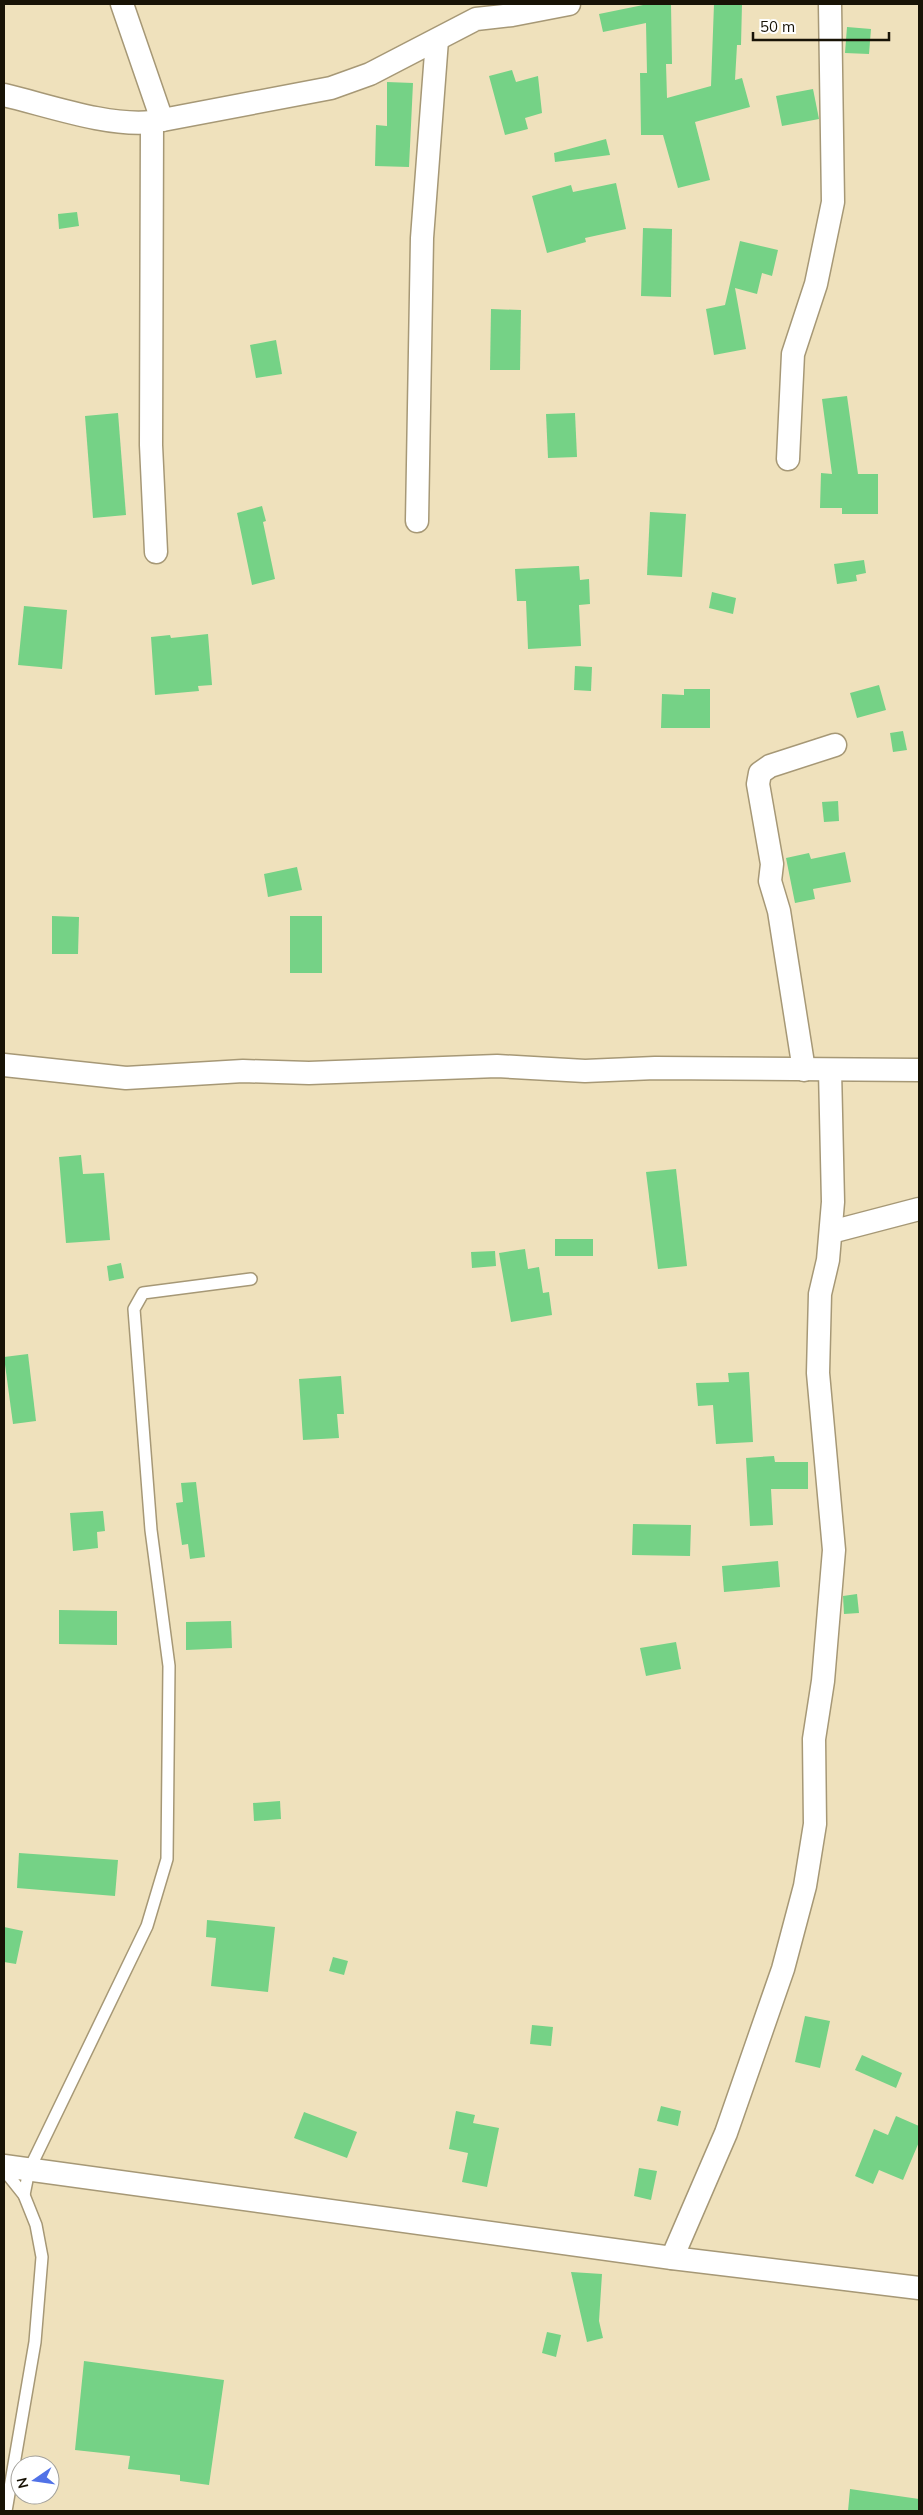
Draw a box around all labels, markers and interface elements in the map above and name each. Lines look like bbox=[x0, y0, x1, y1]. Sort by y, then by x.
scale bar bbox=[753, 10, 889, 42]
text: 50 m bbox=[760, 17, 795, 36]
north arrow bbox=[10, 2455, 60, 2505]
text: N bbox=[12, 2476, 32, 2490]

